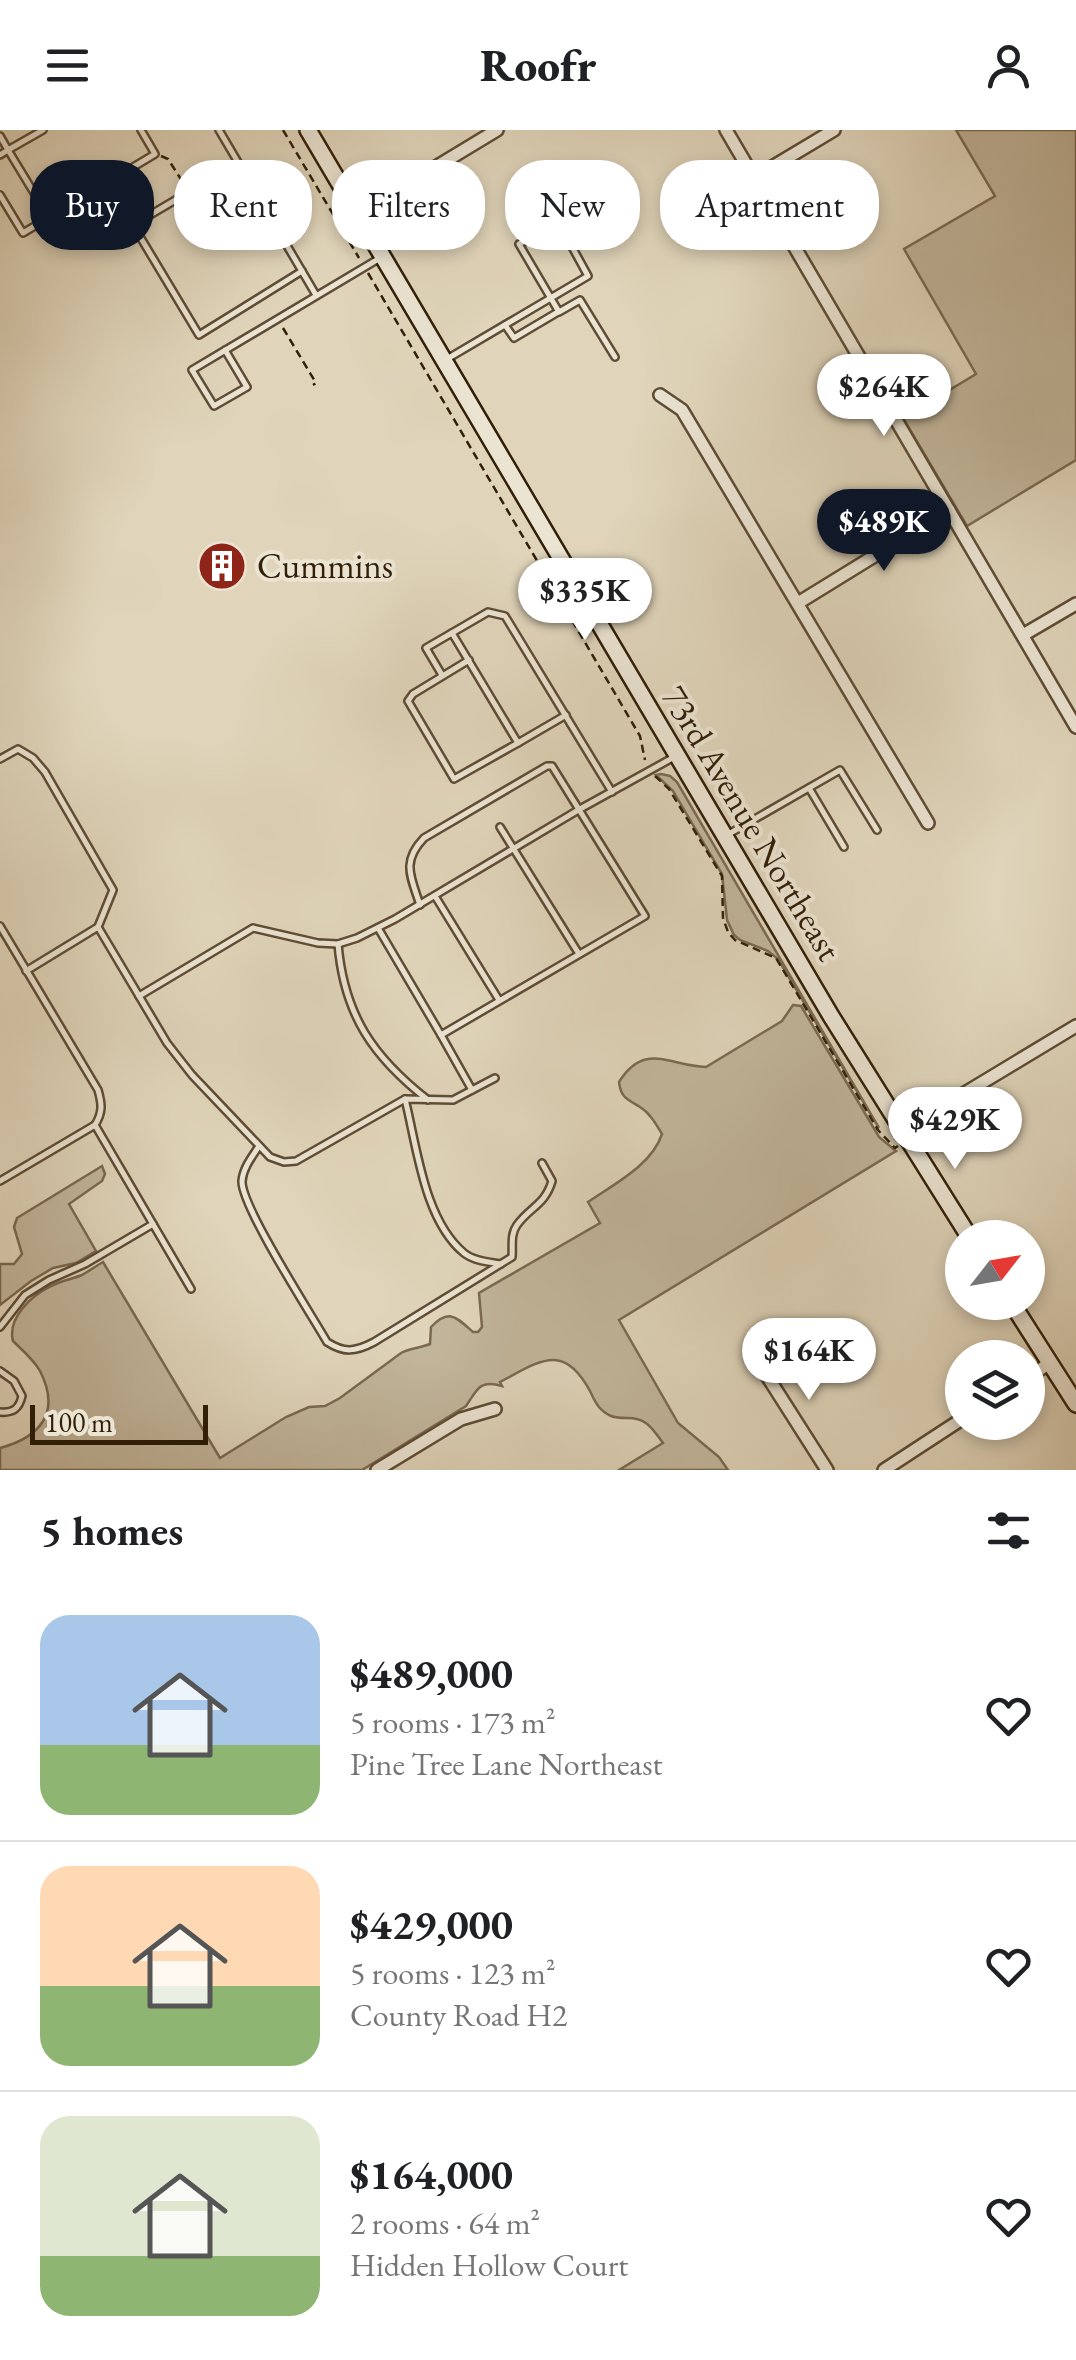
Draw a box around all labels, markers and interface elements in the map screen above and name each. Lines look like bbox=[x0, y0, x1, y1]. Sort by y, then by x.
text: Roofr bbox=[480, 36, 596, 94]
icon: menu bbox=[40, 38, 95, 93]
icon: person bbox=[981, 38, 1036, 93]
chip: Buy bbox=[30, 160, 154, 250]
chip: Rent bbox=[174, 160, 312, 250]
chip: Filters bbox=[332, 160, 485, 250]
chip: New bbox=[505, 160, 640, 250]
chip: Apartment bbox=[660, 160, 879, 250]
pin: $264K bbox=[814, 354, 954, 439]
text: $264K bbox=[839, 365, 929, 407]
pin: $489K bbox=[814, 489, 954, 574]
text: $489K bbox=[839, 500, 929, 542]
building icon: Cummins bbox=[196, 540, 248, 592]
place label: Cummins bbox=[257, 543, 393, 588]
pin: $335K bbox=[515, 558, 655, 643]
text: $335K bbox=[540, 569, 630, 611]
street label: 73rd Avenue Northeast bbox=[653, 677, 852, 969]
pin: $429K bbox=[885, 1087, 1025, 1172]
text: $429K bbox=[910, 1098, 1000, 1140]
north arrow bbox=[945, 1220, 1045, 1320]
map controls bbox=[945, 1220, 1045, 1440]
pin: $164K bbox=[739, 1318, 879, 1403]
text: $164K bbox=[764, 1329, 854, 1371]
button: layers bbox=[945, 1340, 1045, 1440]
scale bar bbox=[30, 1400, 208, 1444]
text: 100 m bbox=[45, 1404, 113, 1440]
text: 5 homes bbox=[40, 1503, 183, 1558]
icon: filters bbox=[981, 1503, 1036, 1558]
text: $489,000 bbox=[350, 1646, 513, 1701]
icon: home bbox=[120, 1655, 240, 1775]
icon: heart bbox=[981, 1688, 1036, 1743]
text: 5 rooms · 173 m² bbox=[350, 1701, 556, 1743]
text: Pine Tree Lane Northeast bbox=[350, 1743, 663, 1785]
text: $429,000 bbox=[350, 1897, 513, 1952]
icon: home bbox=[120, 1906, 240, 2026]
icon: heart bbox=[981, 1939, 1036, 1994]
text: 5 rooms · 123 m² bbox=[350, 1952, 556, 1994]
text: County Road H2 bbox=[350, 1994, 567, 2036]
text: $164,000 bbox=[350, 2147, 513, 2202]
icon: home bbox=[120, 2156, 240, 2276]
icon: heart bbox=[981, 2189, 1036, 2244]
text: 2 rooms · 64 m² bbox=[350, 2202, 540, 2244]
text: Hidden Hollow Court bbox=[350, 2244, 628, 2286]

